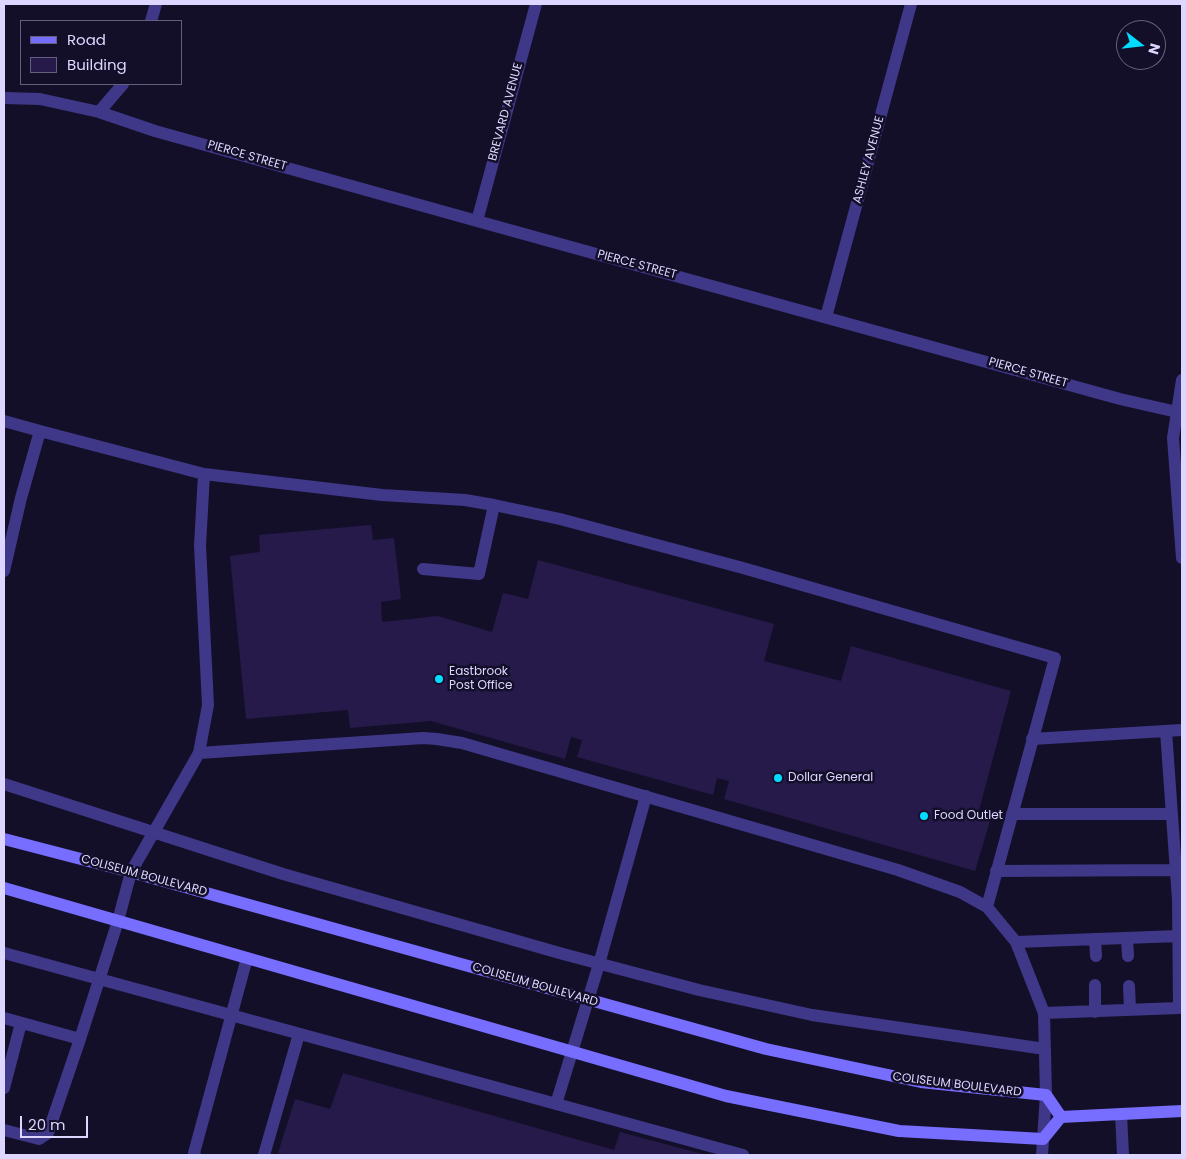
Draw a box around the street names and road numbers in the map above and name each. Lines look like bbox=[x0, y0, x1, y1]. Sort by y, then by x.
street label: BREVARD AVENUE bbox=[486, 61, 526, 163]
street label: ASHLEY AVENUE bbox=[850, 115, 888, 205]
street label: PIERCE STREET bbox=[206, 138, 288, 174]
street label: PIERCE STREET bbox=[596, 247, 678, 283]
street label: PIERCE STREET bbox=[987, 355, 1069, 391]
street label: COLISEUM BOULEVARD bbox=[79, 852, 209, 900]
street label: COLISEUM BOULEVARD bbox=[471, 960, 599, 1010]
street label: COLISEUM BOULEVARD bbox=[892, 1070, 1022, 1100]

